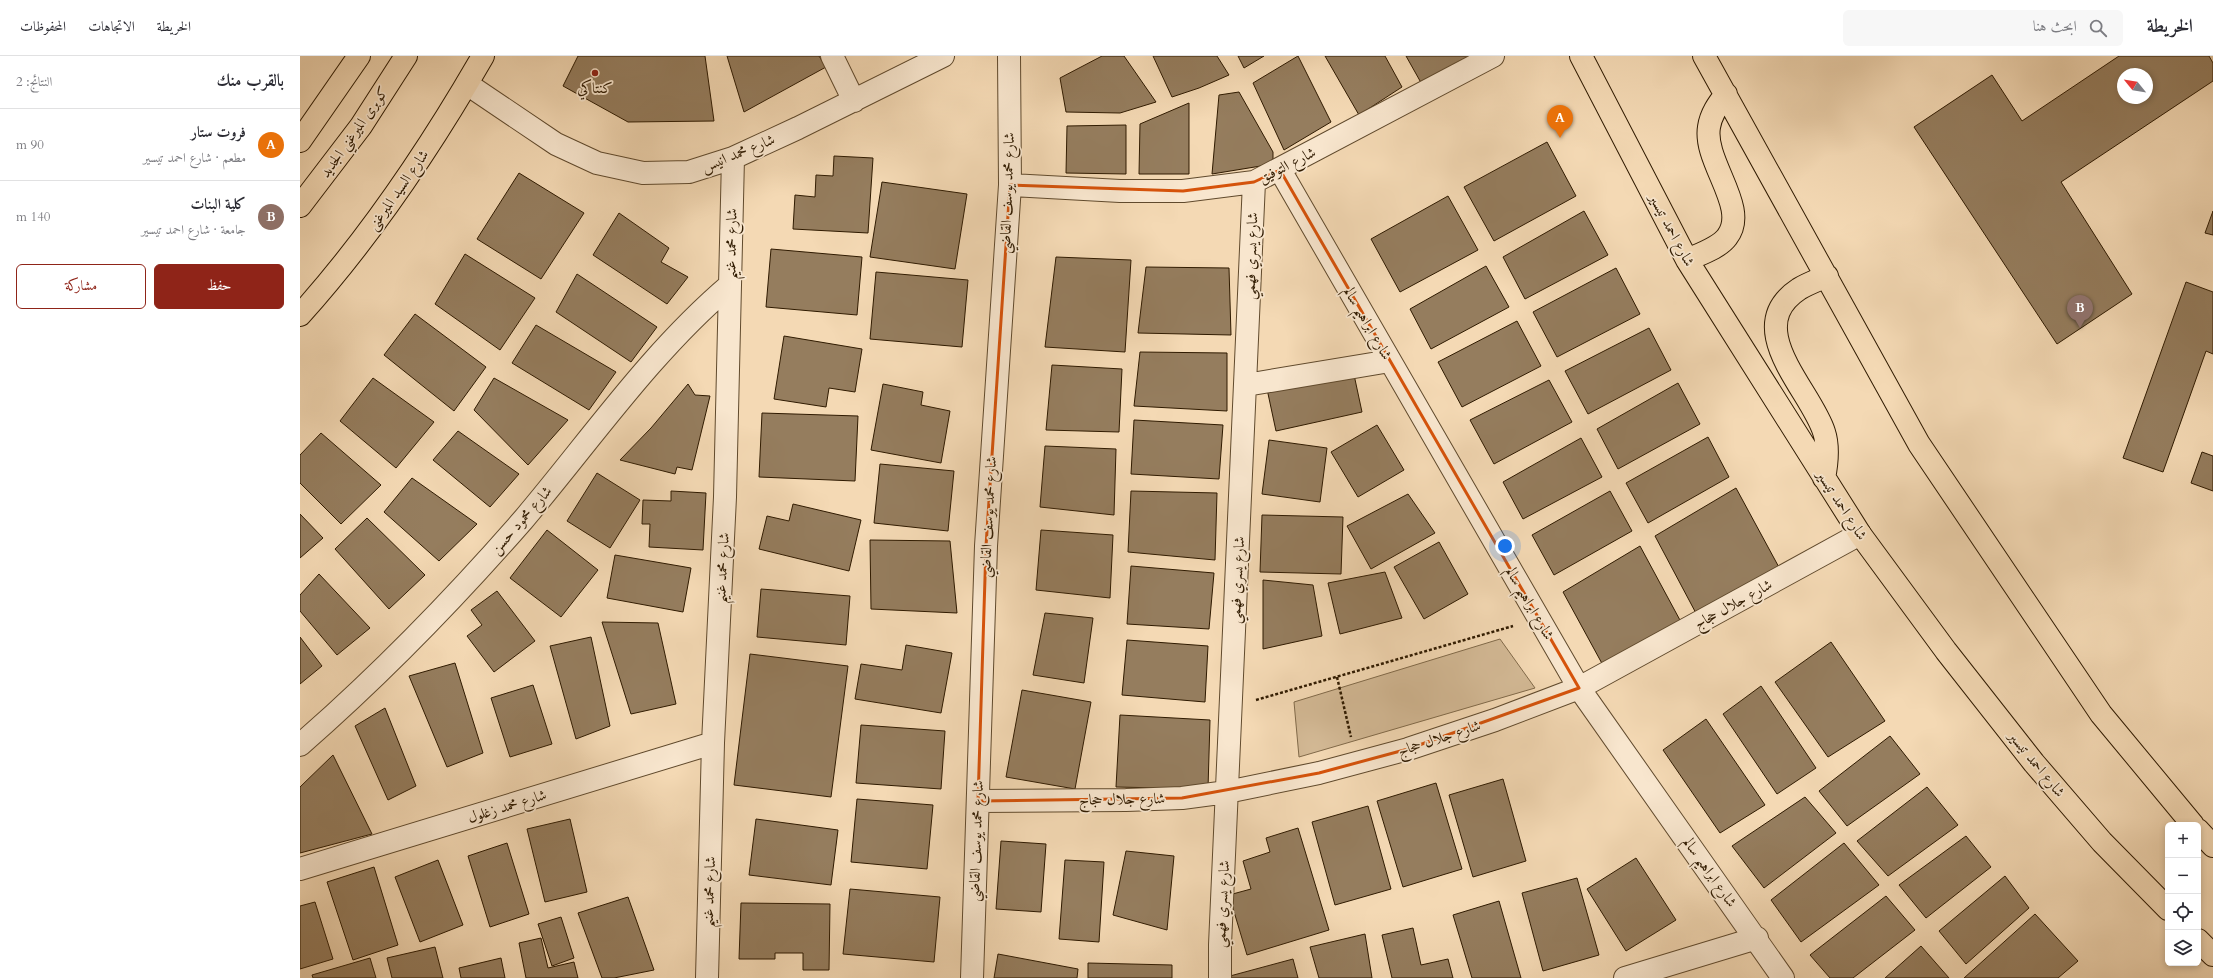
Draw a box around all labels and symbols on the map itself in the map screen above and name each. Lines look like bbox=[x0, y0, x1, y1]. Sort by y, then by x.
marker: كنتاكي bbox=[590, 68, 600, 78]
north arrow bbox=[2117, 68, 2153, 104]
place label: كنتاكي bbox=[577, 78, 613, 100]
street label: كوبرى الميرغني الجديد bbox=[315, 82, 396, 184]
pin: A bbox=[1547, 105, 1573, 138]
street label: شارع محمد انيس bbox=[698, 129, 779, 180]
street label: شارع محمد يوسف القاضي bbox=[995, 132, 1023, 254]
street label: شارع التوفيق bbox=[1255, 142, 1321, 191]
street label: شارع السيد الميرغنى bbox=[363, 146, 436, 236]
street label: شارع احمد تيسير bbox=[1641, 188, 1699, 271]
street label: شارع محمد غنيم bbox=[720, 208, 747, 280]
street label: شارع يسري فهمي bbox=[1239, 212, 1267, 300]
street label: شارع ابراهيم سالم bbox=[1335, 283, 1397, 366]
pin: B bbox=[2067, 295, 2093, 328]
street label: شارع محمد يوسف القاضي bbox=[975, 456, 1005, 579]
street label: شارع احمد تيسير bbox=[1808, 465, 1872, 545]
street label: شارع محمود حسن bbox=[486, 482, 559, 560]
street label: شارع محمد غنيم bbox=[710, 532, 739, 604]
street label: شارع يسري فهمي bbox=[1225, 536, 1253, 624]
your location bbox=[1495, 536, 1515, 556]
street label: شارع ابراهيم سالم bbox=[1497, 563, 1559, 646]
street label: شارع جلال حجاج bbox=[1690, 574, 1777, 636]
street label: شارع جلال حجاج bbox=[1395, 715, 1484, 764]
street label: شارع احمد تيسير bbox=[2001, 725, 2070, 803]
street label: شارع محمد يوسف القاضي bbox=[964, 780, 992, 902]
street label: شارع محمد زغلول bbox=[465, 785, 550, 830]
street label: شارع جلال حجاج bbox=[1079, 788, 1166, 813]
street label: شارع ابراهيم سالم bbox=[1674, 833, 1742, 914]
street label: شارع محمد غنيم bbox=[698, 856, 725, 928]
street label: شارع يسري فهمي bbox=[1210, 860, 1238, 948]

